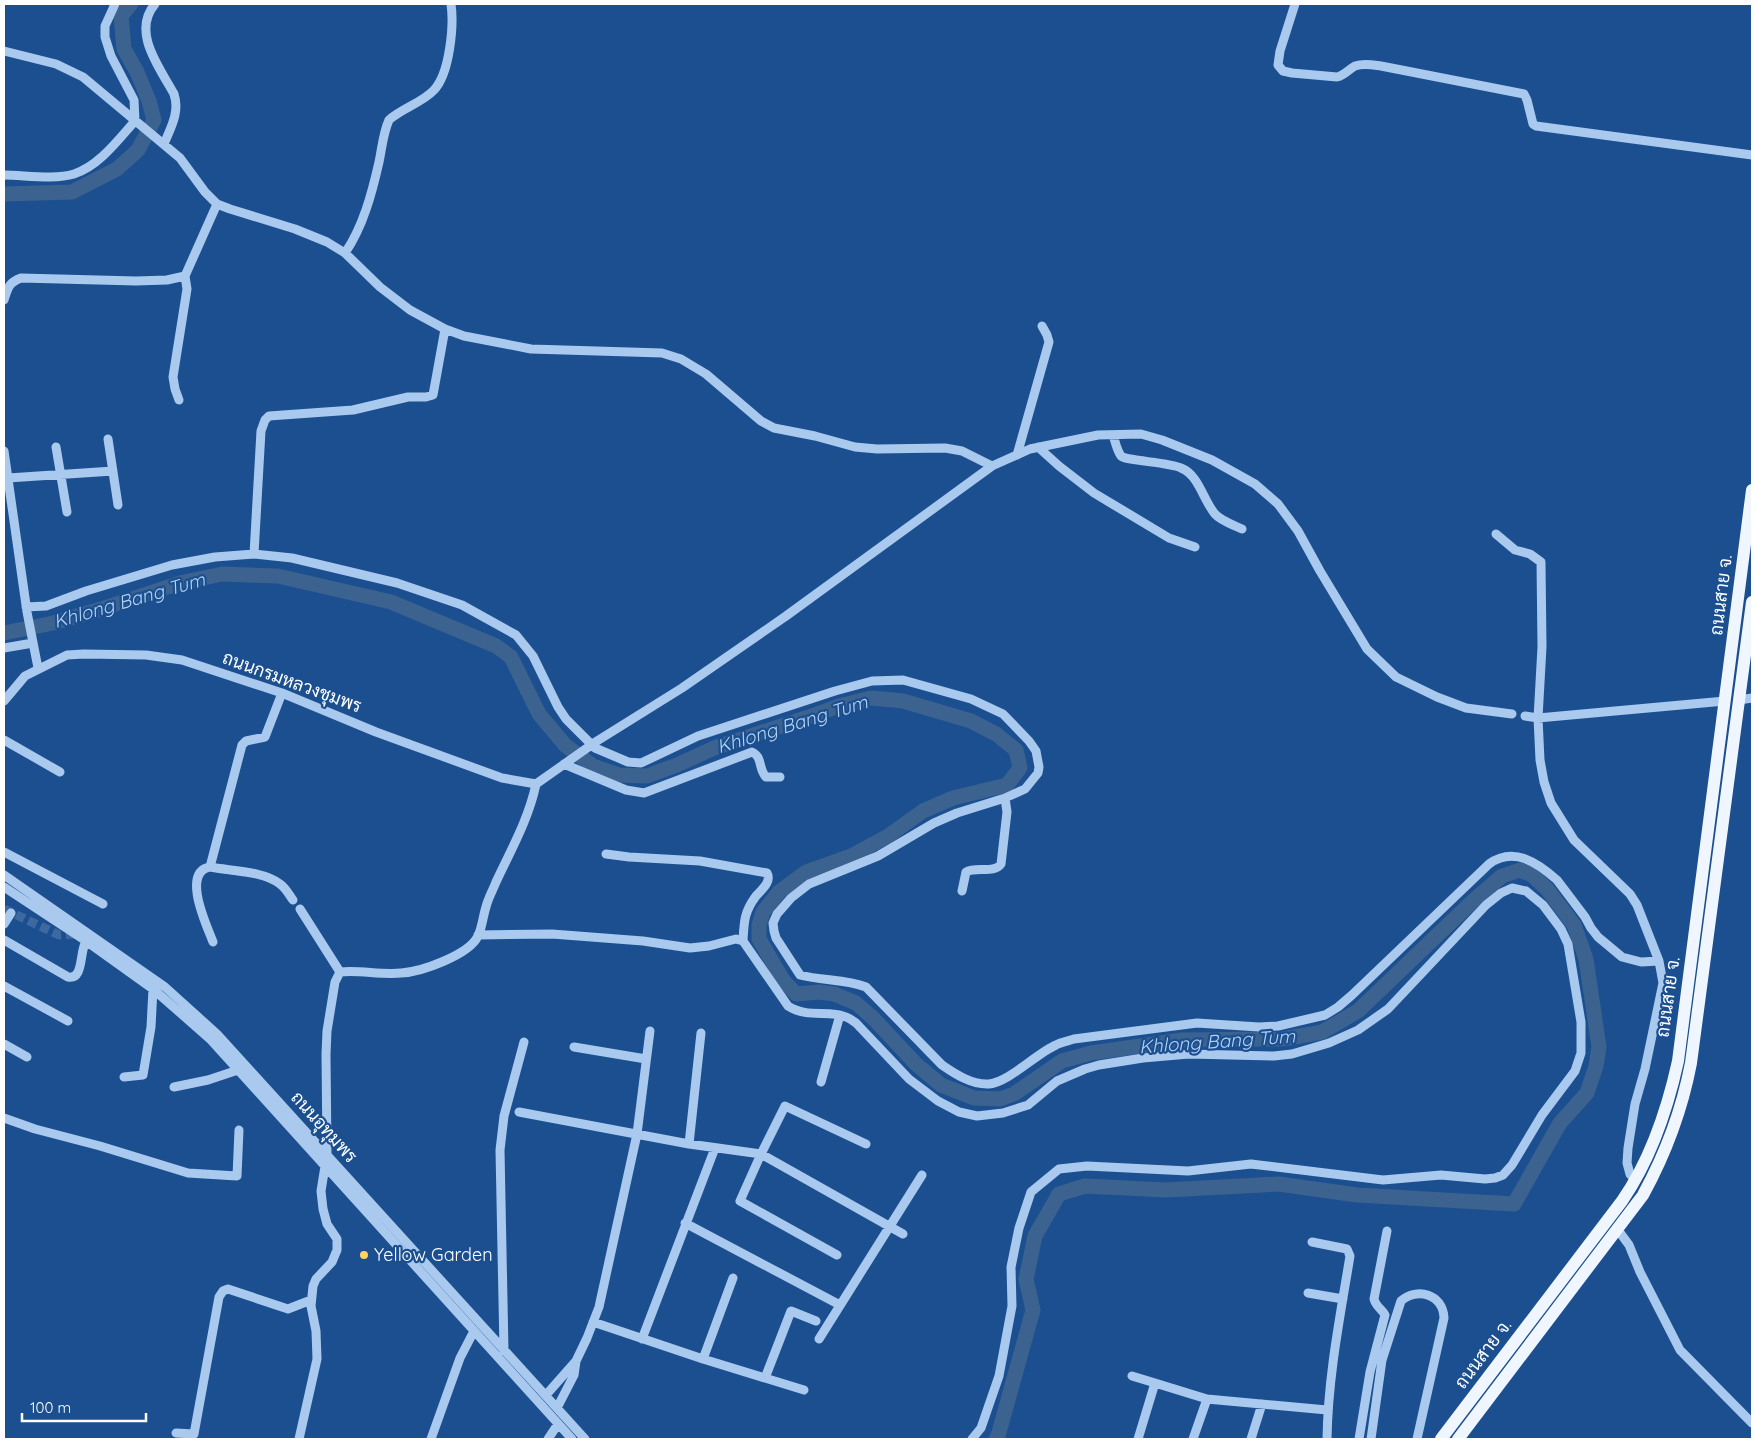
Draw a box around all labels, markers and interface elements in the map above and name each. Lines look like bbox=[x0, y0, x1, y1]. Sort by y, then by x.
street label: ถนนสาย จ. bbox=[1704, 553, 1737, 637]
water label: Khlong Bang Tum bbox=[50, 567, 208, 633]
street label: ถนนกรมหลวงชุมพร bbox=[219, 646, 365, 718]
water label: Khlong Bang Tum bbox=[714, 689, 871, 758]
street label: ถนนสาย จ. bbox=[1650, 955, 1685, 1039]
water label: Khlong Bang Tum bbox=[1138, 1024, 1297, 1058]
street label: ถนนอุทุมพร bbox=[285, 1086, 363, 1168]
place label: Yellow Garden bbox=[374, 1243, 493, 1266]
marker: Yellow Garden bbox=[358, 1249, 370, 1261]
street label: ถนนสาย จ. bbox=[1449, 1314, 1516, 1393]
scale bar bbox=[22, 1390, 146, 1422]
text: 100 m bbox=[30, 1398, 71, 1417]

